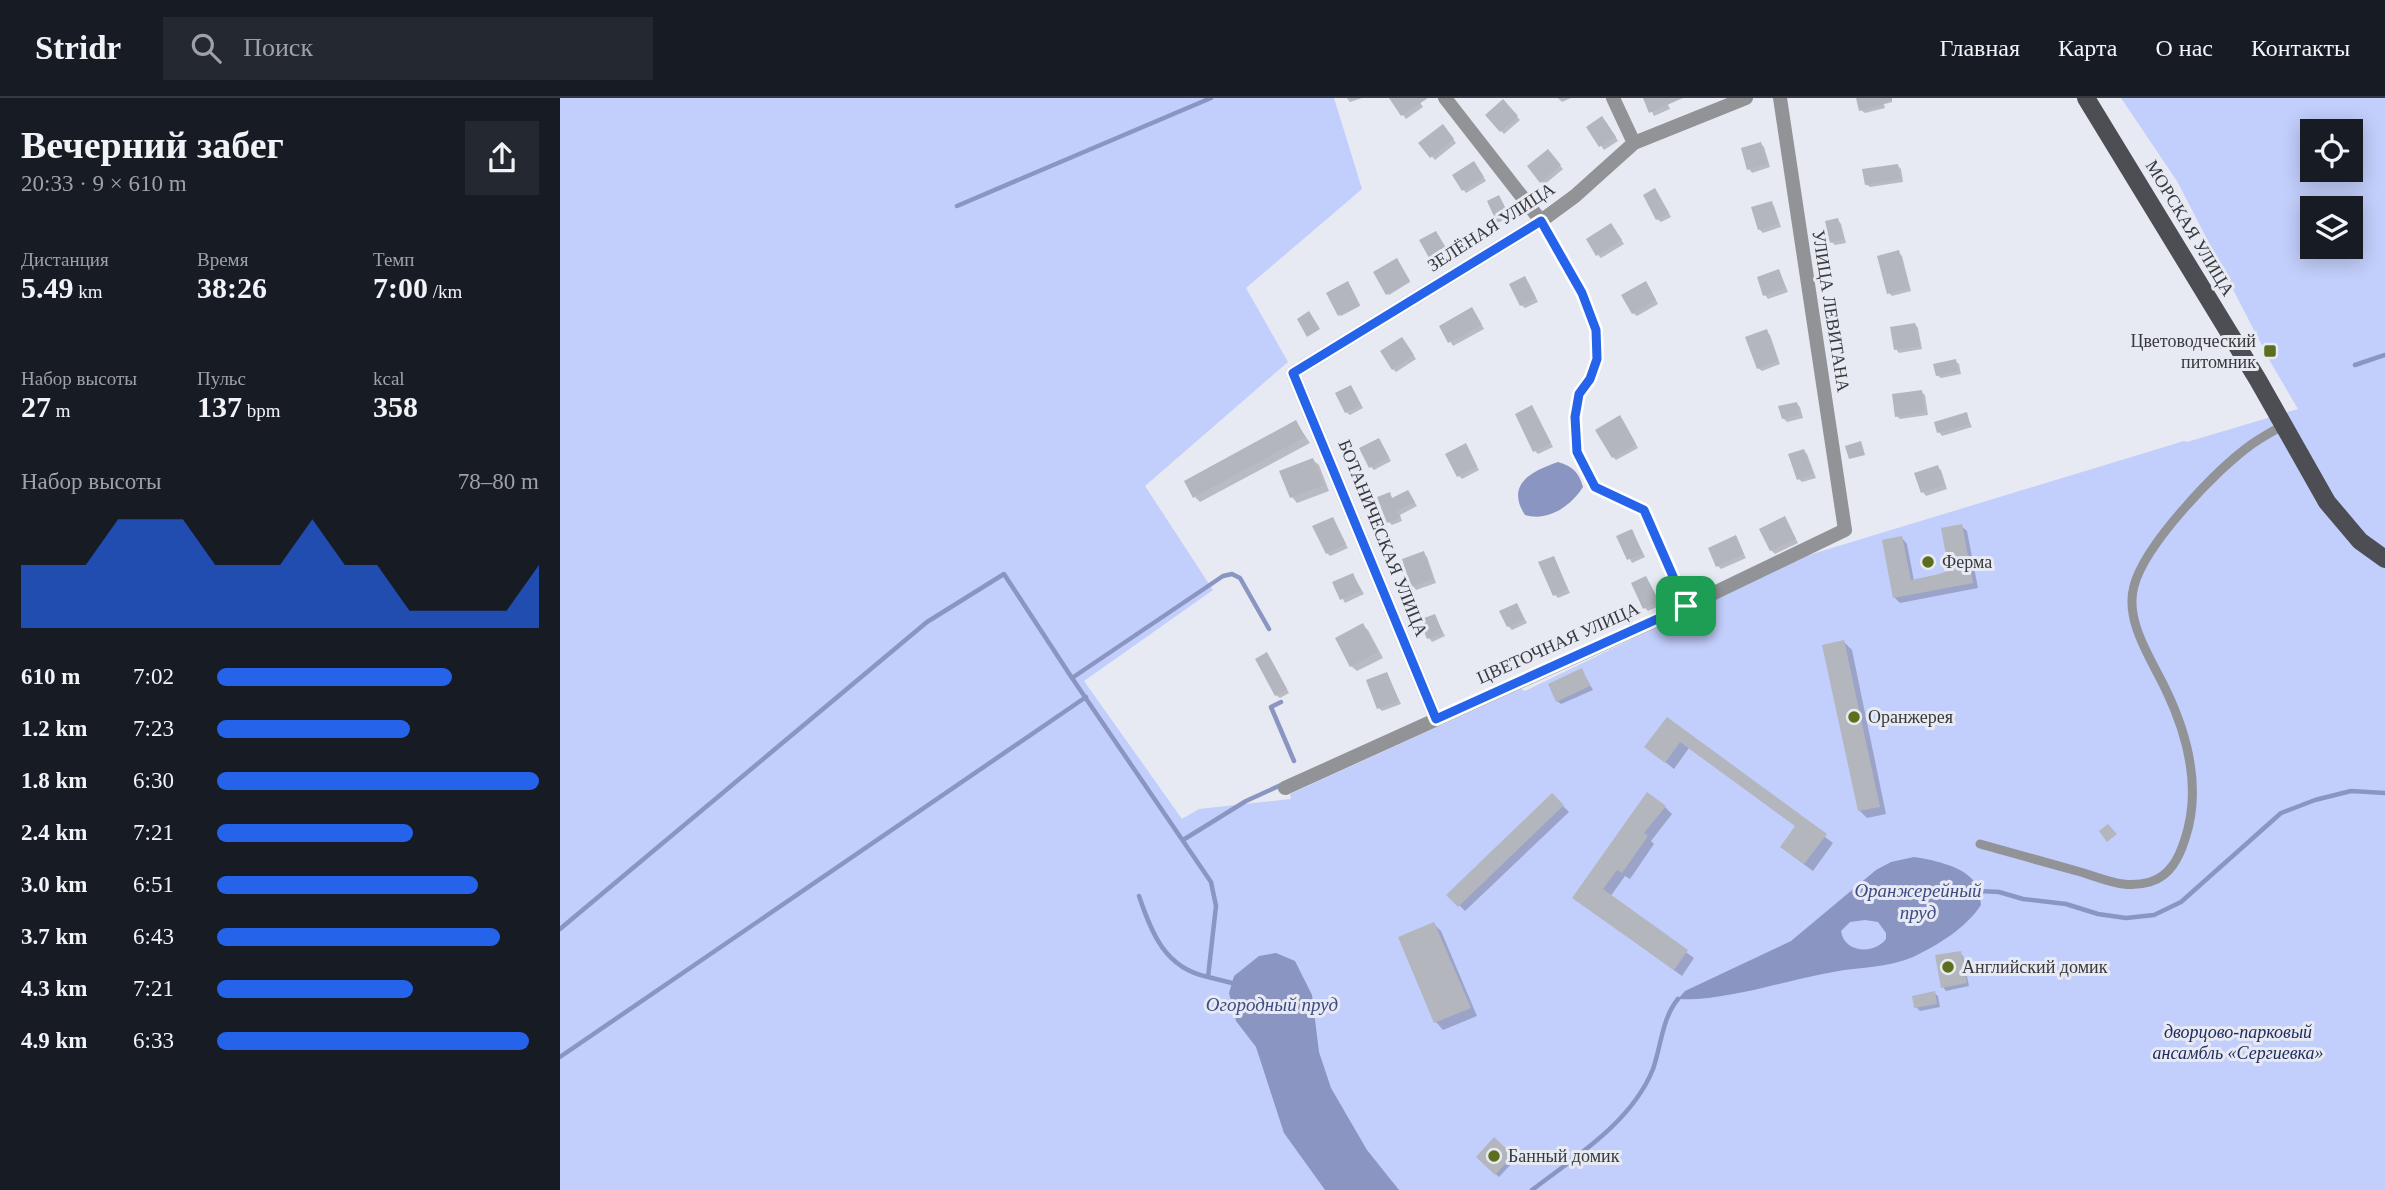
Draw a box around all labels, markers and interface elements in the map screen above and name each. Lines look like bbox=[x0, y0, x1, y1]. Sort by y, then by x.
search box bbox=[163, 17, 653, 80]
icon: search bbox=[187, 29, 225, 67]
text: Stridr bbox=[35, 30, 121, 66]
text: Поиск bbox=[243, 33, 313, 62]
text: Главная bbox=[1939, 35, 2020, 61]
text: Карта bbox=[2058, 35, 2117, 61]
text: О нас bbox=[2155, 35, 2213, 61]
text: Контакты bbox=[2251, 35, 2350, 61]
map controls bbox=[2300, 119, 2363, 259]
button: locate bbox=[2300, 119, 2363, 182]
button: share bbox=[465, 121, 539, 195]
text: Вечерний забег bbox=[21, 124, 284, 166]
street label: МОРСКАЯ УЛИЦА bbox=[2142, 157, 2238, 299]
text: 20:33 · 9 × 610 m bbox=[21, 171, 187, 196]
street label: ЗЕЛЁНАЯ УЛИЦА bbox=[1424, 178, 1558, 276]
button: layers bbox=[2300, 196, 2363, 259]
street label: УЛИЦА ЛЕВИТАНА bbox=[1808, 229, 1854, 393]
text: Дистанция bbox=[21, 249, 109, 270]
text: Время bbox=[197, 249, 248, 270]
text: Темп bbox=[373, 249, 415, 270]
text: 5.49 bbox=[21, 271, 74, 304]
text: 38:26 bbox=[197, 271, 267, 304]
text: 7:00 bbox=[373, 271, 428, 304]
text: km bbox=[74, 281, 103, 302]
text: /km bbox=[428, 281, 462, 302]
place label: Цветоводческий питомник bbox=[2130, 331, 2256, 372]
marker: Цветоводческий питомник bbox=[2262, 343, 2278, 359]
text: Набор высоты bbox=[21, 368, 137, 389]
text: Пульс bbox=[197, 368, 246, 389]
text: kcal bbox=[373, 368, 405, 389]
text: 27 bbox=[21, 390, 51, 423]
text: 137 bbox=[197, 390, 242, 423]
text: 358 bbox=[373, 390, 418, 423]
text: m bbox=[51, 400, 71, 421]
text: bpm bbox=[242, 400, 281, 421]
street label: БОТАНИЧЕСКАЯ УЛИЦА bbox=[1334, 437, 1432, 639]
text: Набор высоты bbox=[21, 469, 162, 494]
text: 78–80 m bbox=[458, 469, 539, 494]
place label: Ферма bbox=[1942, 552, 1992, 572]
marker: Ферма bbox=[1920, 554, 1936, 570]
pin bbox=[1656, 576, 1716, 636]
icon: arrive bbox=[1667, 587, 1705, 625]
street label: ЦВЕТОЧНАЯ УЛИЦА bbox=[1474, 598, 1642, 688]
text: 610 m bbox=[21, 664, 80, 689]
text: 7:02 bbox=[133, 664, 174, 689]
place label: Оранжерея bbox=[1868, 707, 1953, 727]
marker: Оранжерея bbox=[1846, 709, 1862, 725]
text: 1.2 km bbox=[21, 716, 87, 741]
text: 7:23 bbox=[133, 716, 174, 741]
text: 1.8 km bbox=[21, 768, 87, 793]
text: 6:30 bbox=[133, 768, 174, 793]
text: 2.4 km bbox=[21, 820, 87, 845]
text: 7:21 bbox=[133, 820, 174, 845]
text: 3.0 km bbox=[21, 872, 87, 897]
text: 6:51 bbox=[133, 872, 174, 897]
water label: Оранжерейный пруд bbox=[1854, 880, 1982, 923]
text: 3.7 km bbox=[21, 924, 87, 949]
text: 6:43 bbox=[133, 924, 174, 949]
place label: Английский домик bbox=[1962, 957, 2108, 977]
marker: Английский домик bbox=[1940, 959, 1956, 975]
text: 4.3 km bbox=[21, 976, 87, 1001]
text: 7:21 bbox=[133, 976, 174, 1001]
water label: Огородный пруд bbox=[1206, 994, 1338, 1015]
park label: дворцово-парковый ансамбль «Сергиевка» bbox=[2153, 1022, 2324, 1063]
text: 4.9 km bbox=[21, 1028, 87, 1053]
text: 6:33 bbox=[133, 1028, 174, 1053]
place label: Банный домик bbox=[1508, 1146, 1620, 1166]
marker: Банный домик bbox=[1486, 1148, 1502, 1164]

